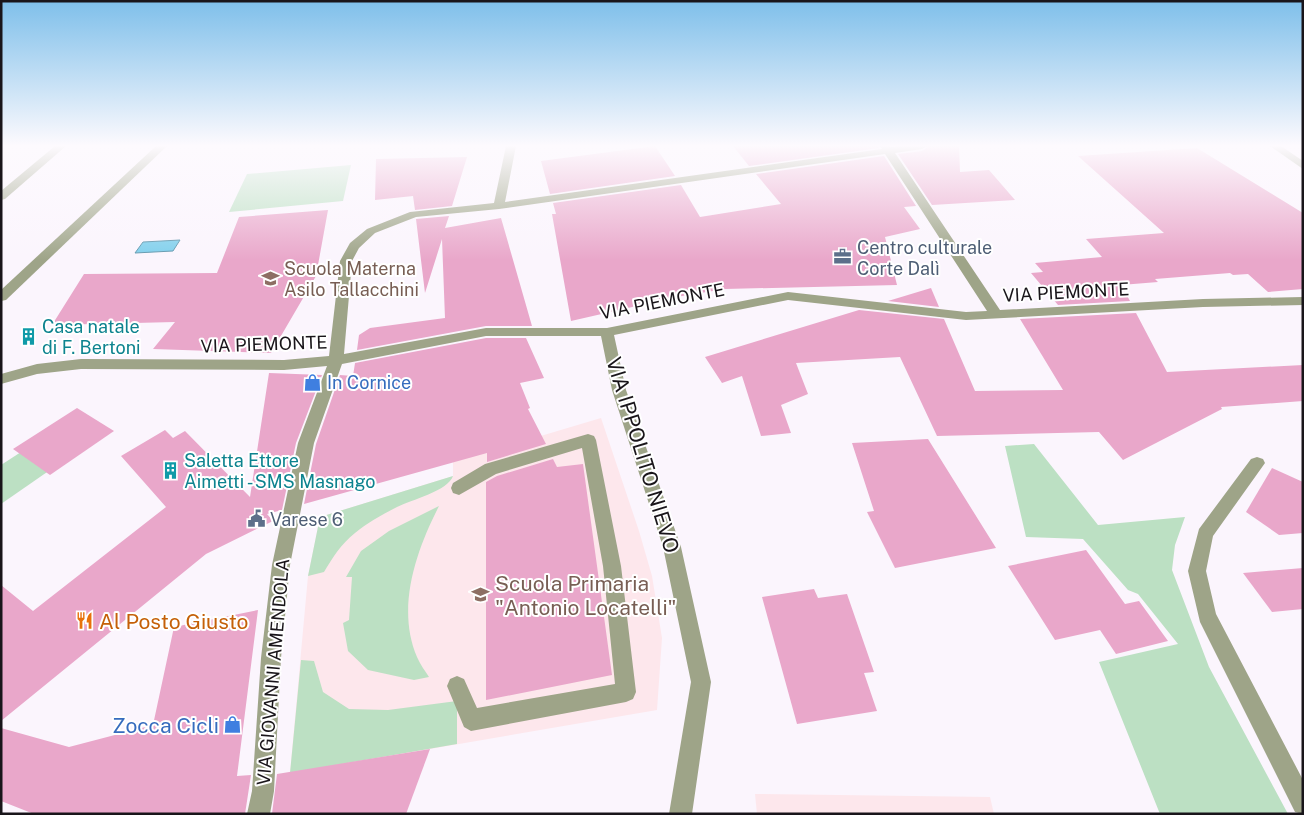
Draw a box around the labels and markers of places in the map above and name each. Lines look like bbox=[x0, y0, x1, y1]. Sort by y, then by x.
place label: Centro culturale Corte Dalì bbox=[857, 237, 992, 279]
office icon: Centro culturale Corte Dalì bbox=[833, 247, 853, 267]
place label: Scuola Materna Asilo Tallacchini bbox=[284, 258, 419, 300]
school or university icon: Scuola Materna Asilo Tallacchini bbox=[260, 268, 280, 288]
place label: Casa natale di F. Bertoni bbox=[42, 316, 141, 358]
building icon: Casa natale di F. Bertoni bbox=[18, 326, 38, 346]
shop icon: In Cornice bbox=[303, 372, 323, 392]
place label: In Cornice bbox=[327, 372, 411, 393]
place label: Saletta Ettore Aimetti - SMS Masnago bbox=[184, 450, 375, 492]
building icon: Saletta Ettore Aimetti - SMS Masnago bbox=[160, 460, 180, 480]
public building icon: Varese 6 bbox=[246, 509, 266, 529]
place label: Varese 6 bbox=[270, 509, 343, 530]
place label: Scuola Primaria "Antonio Locatelli" bbox=[495, 571, 677, 620]
school or university icon: Scuola Primaria "Antonio Locatelli" bbox=[471, 585, 491, 605]
place label: Al Posto Giusto bbox=[99, 609, 248, 634]
restaurant icon: Al Posto Giusto bbox=[75, 611, 95, 631]
place label: Zocca Cicli bbox=[112, 713, 219, 738]
shop icon: Zocca Cicli bbox=[223, 715, 243, 735]

